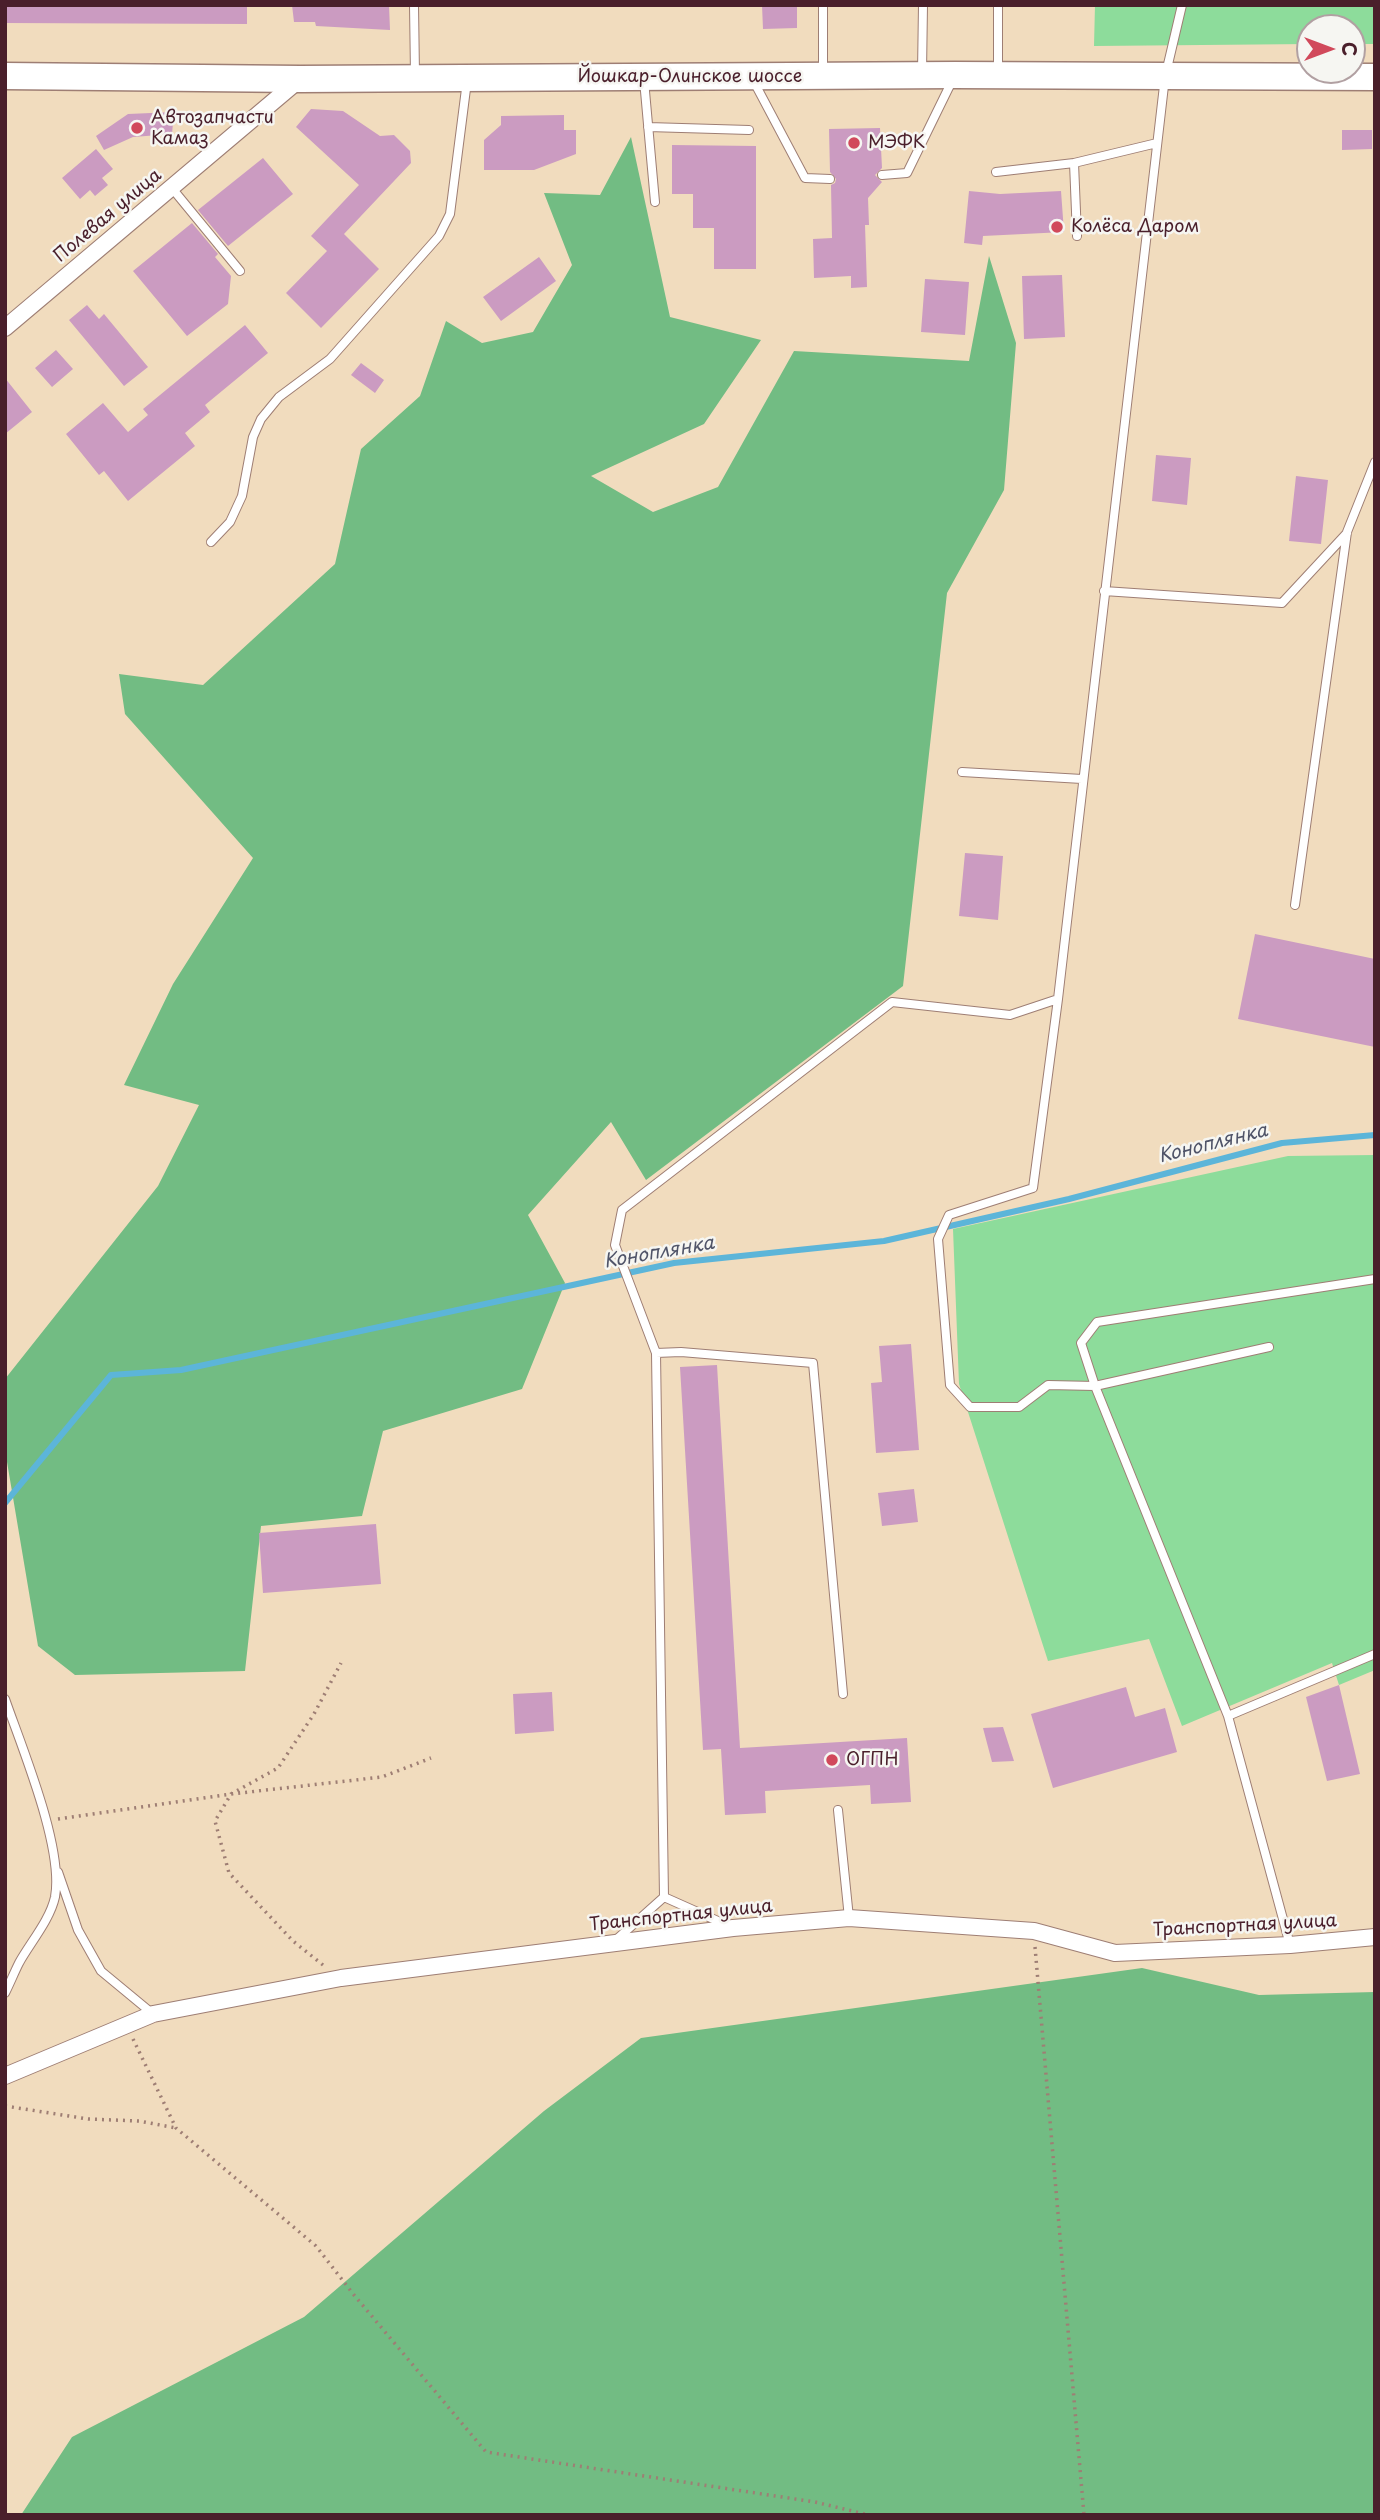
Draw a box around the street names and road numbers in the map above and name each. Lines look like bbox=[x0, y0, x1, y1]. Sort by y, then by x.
street label: Йошкар-Олинское шоссе bbox=[578, 66, 802, 88]
street label: Полевая улица bbox=[50, 165, 166, 267]
street label: Транспортная улица bbox=[588, 1896, 774, 1936]
street label: Транспортная улица bbox=[1153, 1910, 1337, 1942]

